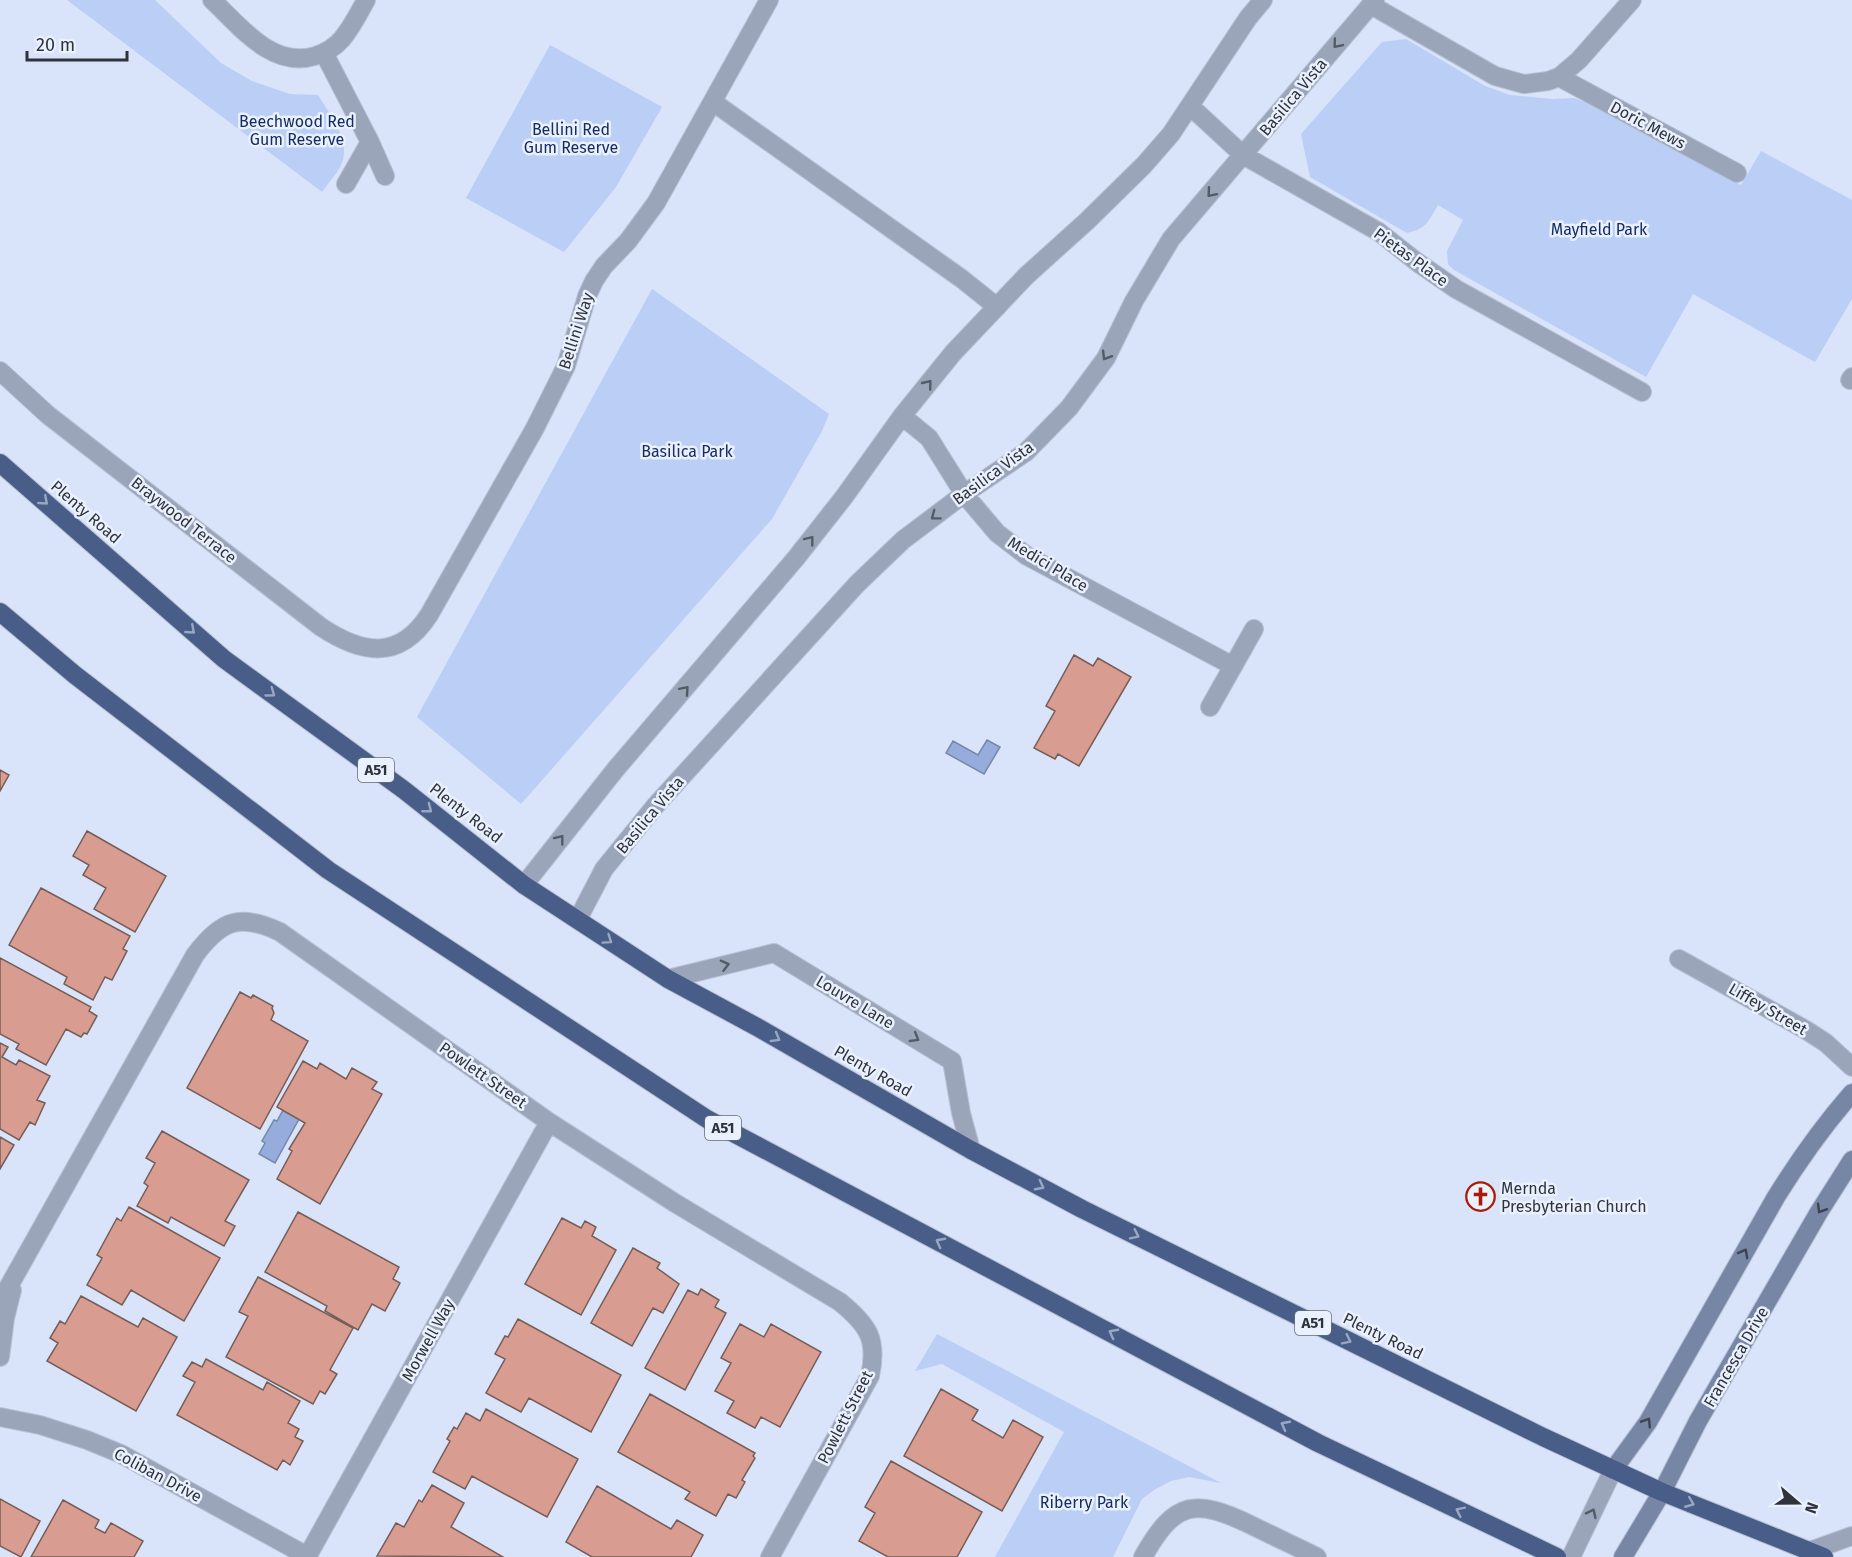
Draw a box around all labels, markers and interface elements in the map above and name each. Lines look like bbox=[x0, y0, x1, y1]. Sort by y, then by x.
scale bar bbox=[27, 24, 128, 62]
text: 20 m bbox=[36, 34, 75, 56]
one-way arrow bbox=[1334, 37, 1345, 48]
street label: Basilica Vista bbox=[1255, 54, 1331, 140]
street label: Doric Mews bbox=[1607, 97, 1689, 153]
park label: Beechwood Red Gum Reserve bbox=[239, 112, 355, 149]
park label: Bellini Red Gum Reserve bbox=[524, 120, 618, 157]
one-way arrow bbox=[1207, 186, 1218, 197]
park label: Mayfield Park bbox=[1551, 220, 1648, 239]
street label: Pietas Place bbox=[1370, 224, 1452, 290]
street label: Bellini Way bbox=[555, 290, 597, 372]
one-way arrow bbox=[1101, 350, 1113, 360]
one-way arrow bbox=[920, 380, 931, 391]
street label: Basilica Vista bbox=[949, 437, 1037, 509]
park label: Basilica Park bbox=[641, 442, 733, 461]
street label: Braywood Terrace bbox=[128, 473, 240, 567]
street label: Plenty Road bbox=[47, 476, 125, 548]
one-way arrow bbox=[37, 494, 48, 505]
one-way arrow bbox=[930, 509, 941, 520]
street label: Medici Place bbox=[1004, 533, 1092, 595]
one-way arrow bbox=[803, 536, 814, 547]
one-way arrow bbox=[184, 622, 195, 633]
one-way arrow bbox=[265, 686, 276, 697]
one-way arrow bbox=[678, 686, 689, 697]
road number: A51 bbox=[358, 758, 394, 782]
street label: Basilica Vista bbox=[612, 772, 688, 858]
street label: Plenty Road bbox=[426, 779, 506, 847]
one-way arrow bbox=[421, 802, 432, 813]
one-way arrow bbox=[553, 835, 564, 846]
one-way arrow bbox=[602, 932, 613, 943]
one-way arrow bbox=[719, 960, 729, 973]
street label: Louvre Lane bbox=[813, 971, 897, 1033]
street label: Liffey Street bbox=[1725, 979, 1811, 1039]
one-way arrow bbox=[770, 1031, 780, 1043]
one-way arrow bbox=[909, 1031, 919, 1043]
street label: Powlett Street bbox=[436, 1038, 530, 1112]
street label: Plenty Road bbox=[831, 1041, 915, 1101]
road number: A51 bbox=[705, 1116, 741, 1140]
one-way arrow bbox=[1034, 1179, 1045, 1191]
place label: Mernda Presbyterian Church bbox=[1501, 1179, 1647, 1216]
church icon: Mernda Presbyterian Church bbox=[1464, 1181, 1496, 1213]
one-way arrow bbox=[1816, 1203, 1828, 1213]
one-way arrow bbox=[1128, 1228, 1139, 1239]
one-way arrow bbox=[936, 1238, 947, 1249]
one-way arrow bbox=[1737, 1249, 1748, 1260]
street label: Morwell Way bbox=[398, 1296, 458, 1384]
street label: Francesca Drive bbox=[1700, 1304, 1772, 1410]
street label: Plenty Road bbox=[1340, 1308, 1426, 1364]
road number: A51 bbox=[1295, 1311, 1331, 1335]
one-way arrow bbox=[1108, 1329, 1119, 1340]
one-way arrow bbox=[1341, 1333, 1352, 1344]
street label: Powlett Street bbox=[813, 1367, 877, 1467]
one-way arrow bbox=[1640, 1418, 1651, 1429]
one-way arrow bbox=[1281, 1421, 1291, 1432]
street label: Coliban Drive bbox=[111, 1444, 205, 1506]
north arrow bbox=[1768, 1473, 1828, 1533]
park label: Riberry Park bbox=[1040, 1493, 1129, 1512]
one-way arrow bbox=[1684, 1496, 1695, 1508]
text: N bbox=[1801, 1500, 1822, 1516]
one-way arrow bbox=[1455, 1506, 1466, 1518]
one-way arrow bbox=[1584, 1509, 1596, 1520]

